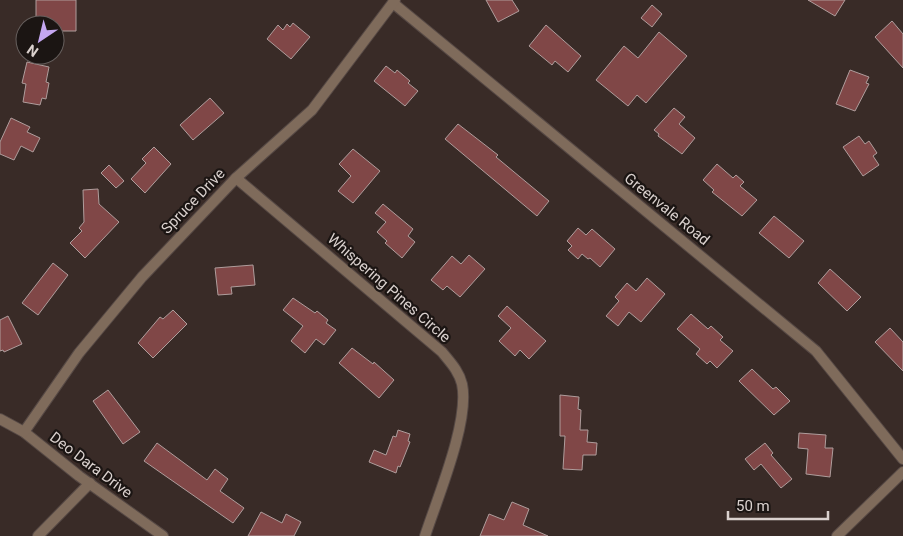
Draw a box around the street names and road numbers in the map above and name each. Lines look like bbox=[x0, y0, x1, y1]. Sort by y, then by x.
street label: Spruce Drive bbox=[157, 165, 229, 237]
street label: Greenvale Road bbox=[621, 169, 713, 249]
street label: Whispering Pines Circle bbox=[324, 230, 454, 346]
street label: Deo Dara Drive bbox=[46, 428, 136, 502]

